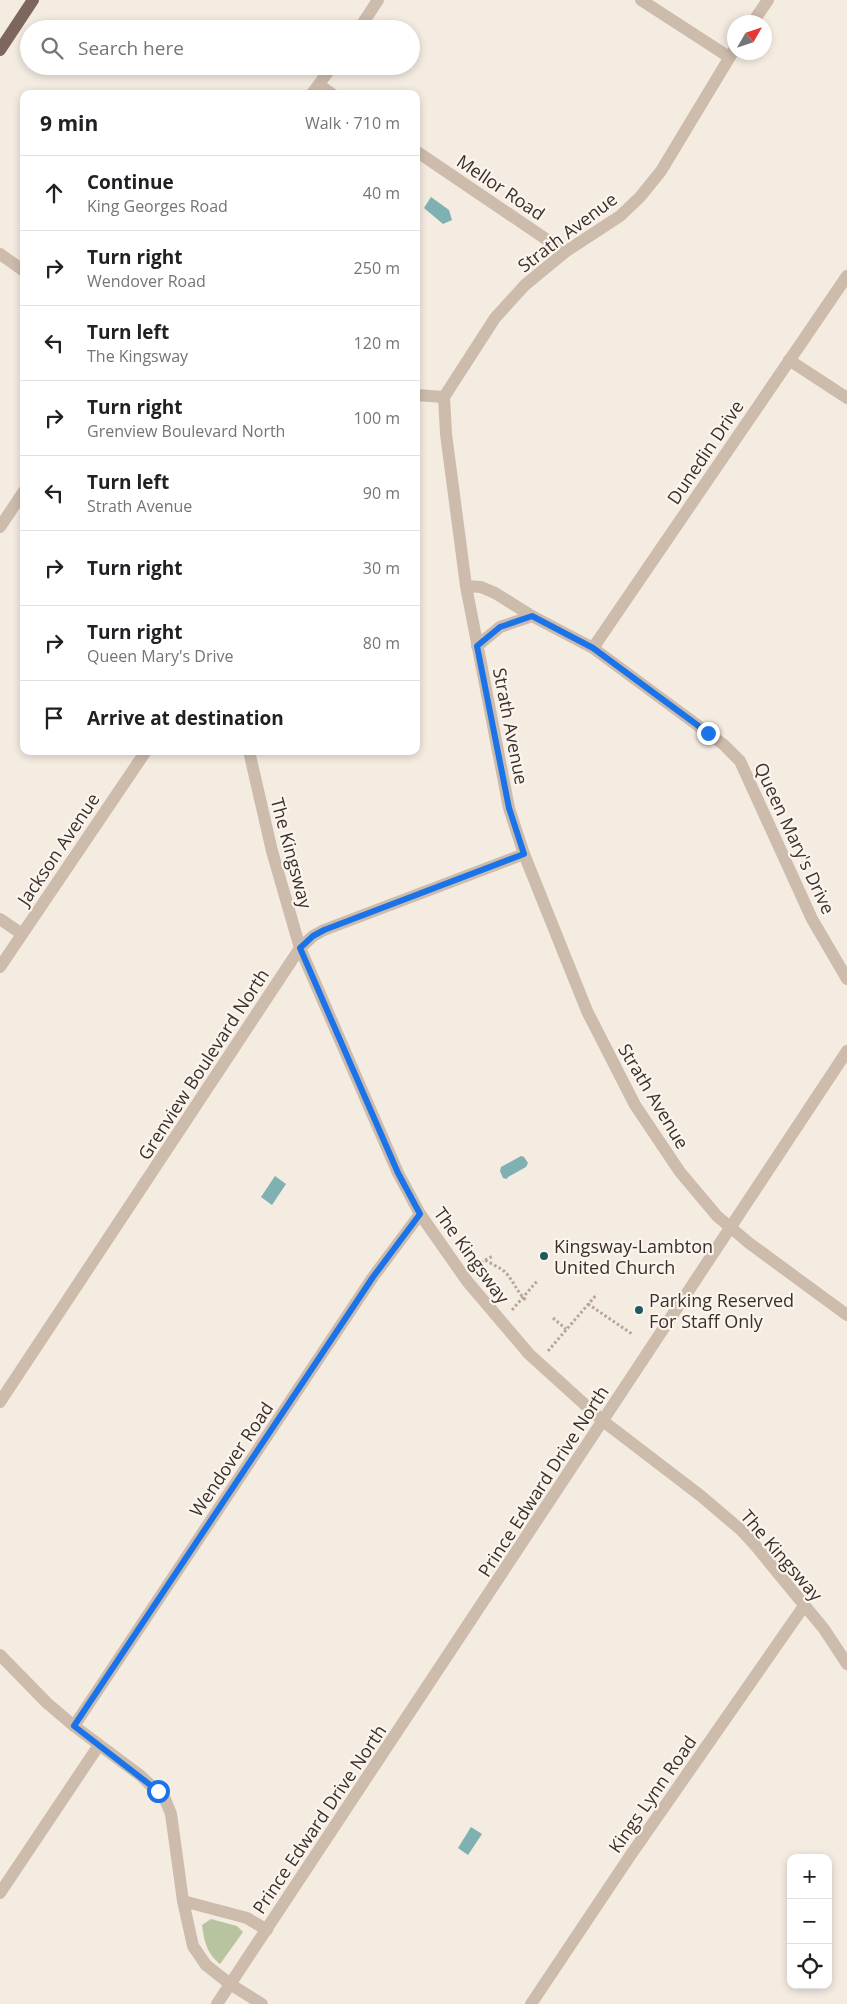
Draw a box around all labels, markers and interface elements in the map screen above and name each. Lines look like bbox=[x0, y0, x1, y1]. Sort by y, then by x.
north arrow bbox=[727, 15, 772, 60]
search box bbox=[20, 20, 420, 75]
icon: search bbox=[38, 34, 66, 62]
text: Search here bbox=[78, 35, 184, 61]
text: 9 min bbox=[40, 109, 98, 137]
text: Walk · 710 m bbox=[305, 112, 400, 134]
street label: Mellor Road bbox=[452, 149, 550, 225]
text: Continue bbox=[87, 169, 174, 195]
icon: ahead bbox=[40, 179, 68, 207]
text: 40 m bbox=[363, 182, 400, 204]
street label: Strath Avenue bbox=[512, 187, 622, 277]
text: King Georges Road bbox=[87, 195, 228, 217]
text: Turn right bbox=[87, 244, 182, 270]
icon: right bbox=[40, 254, 68, 282]
text: 250 m bbox=[354, 257, 400, 279]
text: Wendover Road bbox=[87, 270, 206, 292]
text: Turn left bbox=[87, 319, 169, 345]
icon: left bbox=[40, 329, 68, 357]
text: 120 m bbox=[354, 332, 400, 354]
text: The Kingsway bbox=[87, 345, 188, 367]
text: Turn right bbox=[87, 394, 182, 420]
street label: Dunedin Drive bbox=[661, 395, 749, 509]
icon: right bbox=[40, 404, 68, 432]
text: 100 m bbox=[354, 407, 400, 429]
text: Grenview Boulevard North bbox=[87, 420, 285, 442]
text: Turn left bbox=[87, 469, 169, 495]
icon: left bbox=[40, 479, 68, 507]
text: 90 m bbox=[363, 482, 400, 504]
text: Strath Avenue bbox=[87, 495, 192, 517]
icon: right bbox=[40, 554, 68, 582]
text: Turn right bbox=[87, 555, 182, 581]
text: 30 m bbox=[363, 557, 400, 579]
text: Turn right bbox=[87, 619, 182, 645]
icon: right bbox=[40, 629, 68, 657]
text: 80 m bbox=[363, 632, 400, 654]
text: Queen Mary's Drive bbox=[87, 645, 233, 667]
street label: Strath Avenue bbox=[488, 666, 534, 786]
icon: arrive bbox=[40, 704, 68, 732]
text: Arrive at destination bbox=[87, 705, 284, 731]
route end bbox=[697, 722, 720, 745]
street label: Queen Mary's Drive bbox=[749, 758, 841, 918]
street label: Jackson Avenue bbox=[10, 788, 104, 912]
street label: The Kingsway bbox=[266, 795, 319, 912]
street label: Grenview Boulevard North bbox=[132, 964, 274, 1164]
street label: Strath Avenue bbox=[613, 1039, 695, 1153]
street label: The Kingsway bbox=[429, 1202, 516, 1309]
place label: Kingsway-Lambton United Church bbox=[554, 1234, 713, 1279]
marker: Kingsway-Lambton United Church bbox=[538, 1250, 550, 1262]
place label: Parking Reserved For Staff Only bbox=[649, 1288, 794, 1333]
marker: Parking Reserved For Staff Only bbox=[633, 1304, 645, 1316]
street label: Prince Edward Drive North bbox=[472, 1381, 614, 1581]
street label: Wendover Road bbox=[184, 1397, 278, 1521]
street label: The Kingsway bbox=[736, 1504, 829, 1606]
street label: Prince Edward Drive North bbox=[247, 1720, 391, 1918]
street label: Kings Lynn Road bbox=[603, 1731, 701, 1857]
route start bbox=[147, 1780, 170, 1803]
map controls bbox=[787, 1854, 832, 1989]
button: + bbox=[787, 1854, 832, 1899]
button: − bbox=[787, 1899, 832, 1944]
button: locate bbox=[787, 1944, 832, 1989]

